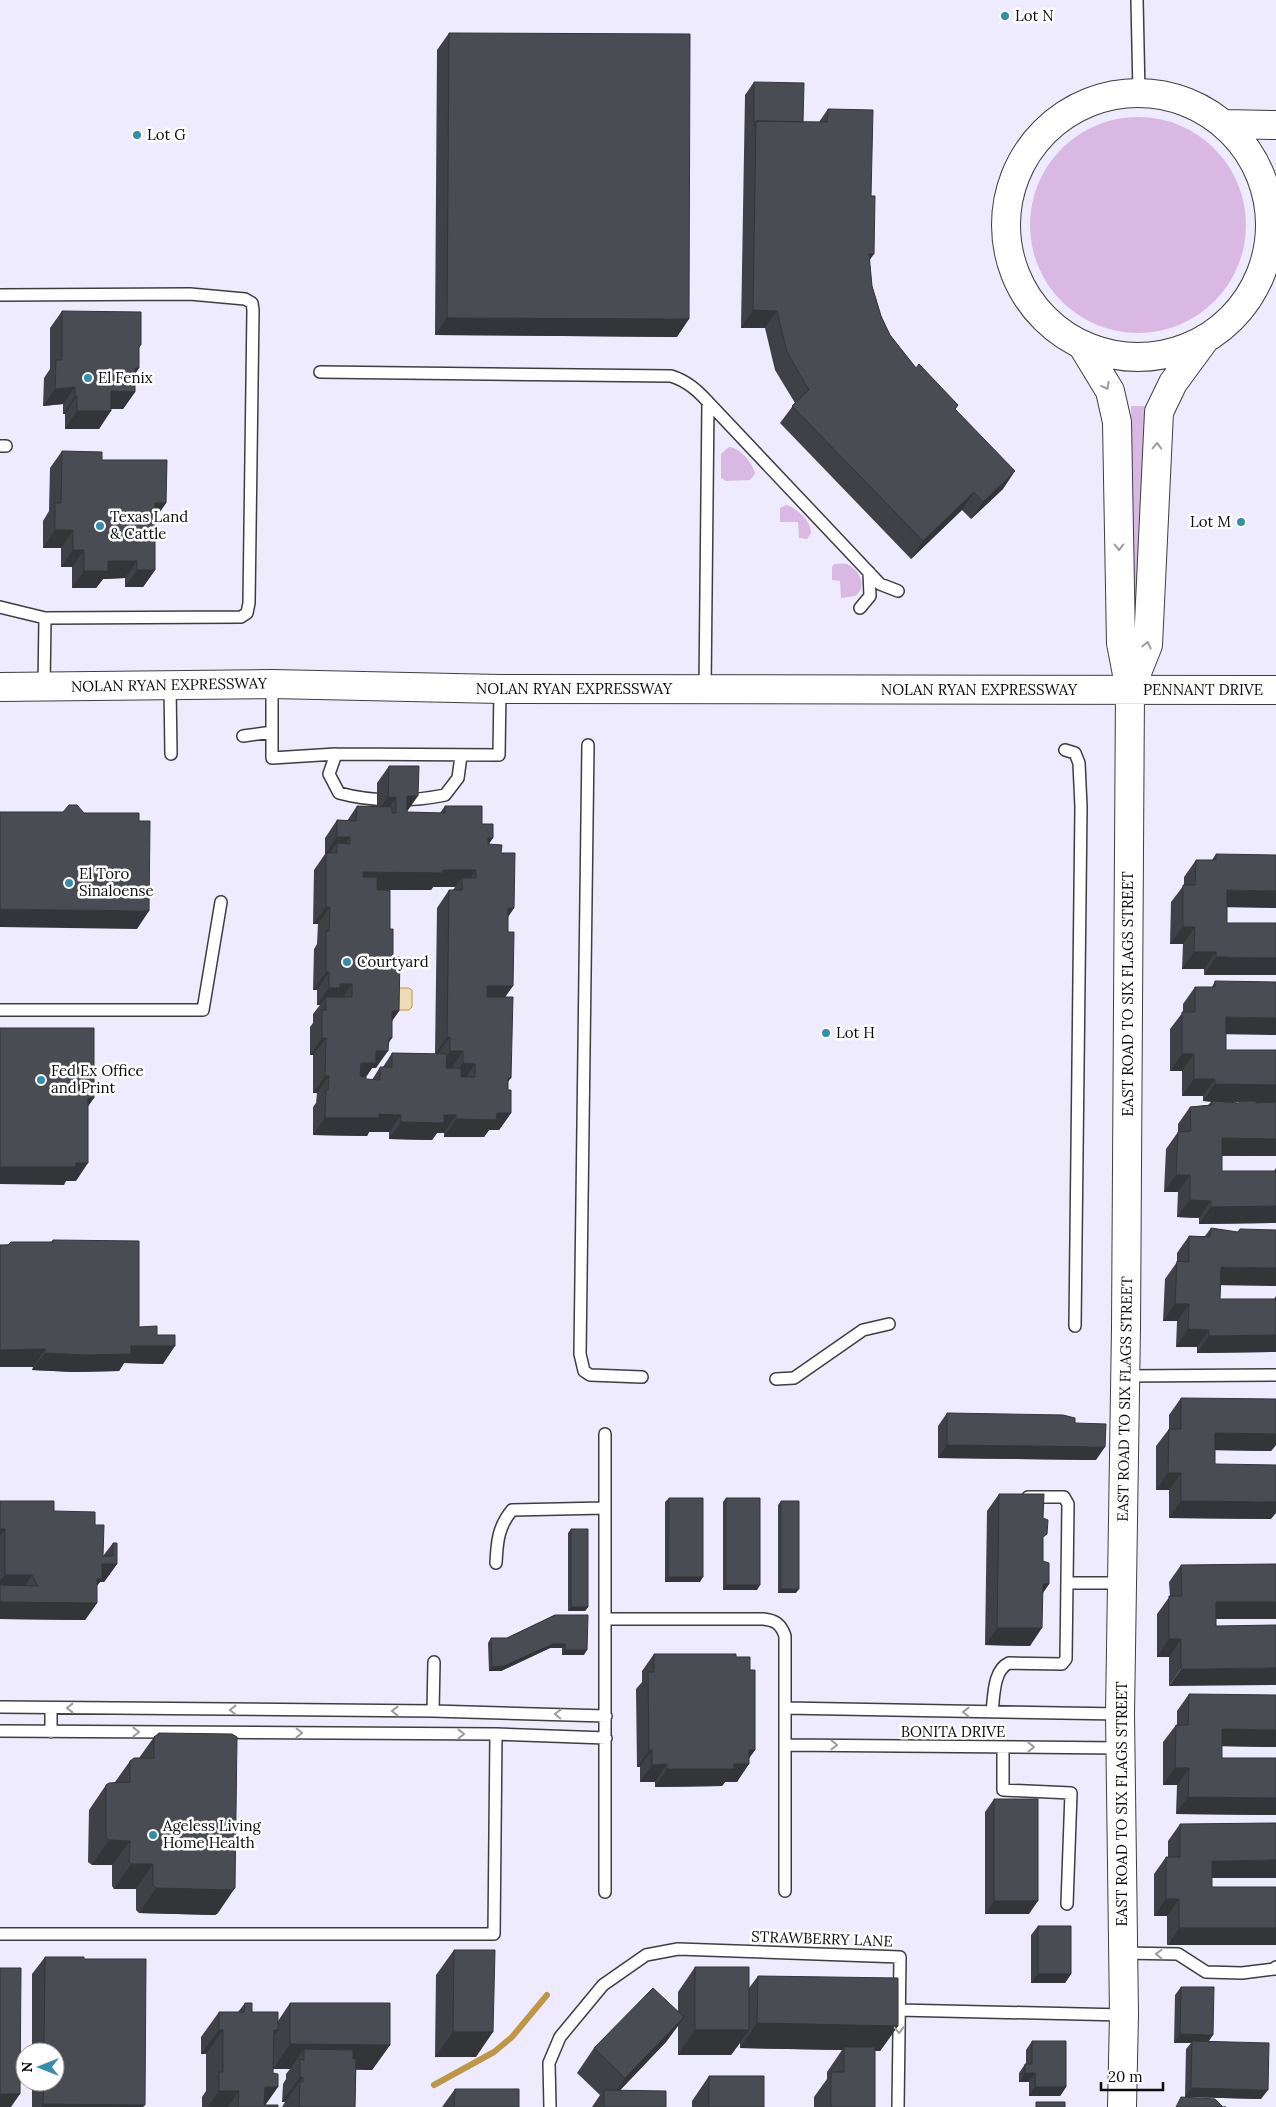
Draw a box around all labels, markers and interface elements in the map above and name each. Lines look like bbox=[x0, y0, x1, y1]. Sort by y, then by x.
place label: Lot N bbox=[1015, 6, 1054, 25]
marker: Lot N bbox=[999, 10, 1011, 22]
place label: Lot G bbox=[147, 125, 186, 144]
marker: Lot G bbox=[131, 129, 143, 141]
place label: El Fenix bbox=[98, 368, 153, 387]
marker: El Fenix bbox=[82, 372, 94, 384]
one-way arrow bbox=[1100, 381, 1110, 390]
one-way arrow bbox=[1152, 442, 1162, 450]
place label: Texas Land & Cattle bbox=[110, 507, 188, 543]
place label: Lot M bbox=[1190, 512, 1231, 531]
marker: Lot M bbox=[1235, 516, 1247, 528]
marker: Texas Land & Cattle bbox=[94, 520, 106, 532]
one-way arrow bbox=[1114, 544, 1124, 551]
one-way arrow bbox=[1141, 640, 1152, 649]
street label: NOLAN RYAN EXPRESSWAY bbox=[71, 673, 268, 696]
street label: NOLAN RYAN EXPRESSWAY bbox=[476, 679, 673, 698]
street label: NOLAN RYAN EXPRESSWAY bbox=[881, 680, 1078, 699]
street label: PENNANT DRIVE bbox=[1143, 680, 1263, 699]
place label: El Toro Sinaloense bbox=[79, 864, 154, 900]
street label: EAST ROAD TO SIX FLAGS STREET bbox=[1118, 871, 1137, 1117]
marker: El Toro Sinaloense bbox=[63, 877, 75, 889]
place label: Courtyard bbox=[357, 952, 429, 971]
marker: Courtyard bbox=[341, 956, 353, 968]
place label: Lot H bbox=[836, 1023, 875, 1042]
marker: Lot H bbox=[820, 1027, 832, 1039]
place label: Fed Ex Office and Print bbox=[51, 1061, 144, 1097]
marker: Fed Ex Office and Print bbox=[35, 1074, 47, 1086]
street label: EAST ROAD TO SIX FLAGS STREET bbox=[1113, 1276, 1136, 1522]
street label: EAST ROAD TO SIX FLAGS STREET bbox=[1112, 1681, 1131, 1927]
one-way arrow bbox=[66, 1703, 74, 1713]
one-way arrow bbox=[228, 1704, 236, 1715]
one-way arrow bbox=[391, 1706, 398, 1716]
one-way arrow bbox=[962, 1706, 970, 1717]
one-way arrow bbox=[553, 1709, 561, 1720]
street label: BONITA DRIVE bbox=[901, 1722, 1005, 1741]
one-way arrow bbox=[132, 1727, 140, 1737]
one-way arrow bbox=[295, 1728, 303, 1738]
one-way arrow bbox=[458, 1729, 465, 1739]
one-way arrow bbox=[830, 1740, 838, 1750]
one-way arrow bbox=[1028, 1742, 1035, 1752]
place label: Ageless Living Home Health bbox=[162, 1816, 262, 1852]
marker: Ageless Living Home Health bbox=[147, 1829, 159, 1841]
street label: STRAWBERRY LANE bbox=[751, 1927, 893, 1950]
one-way arrow bbox=[1154, 1948, 1162, 1959]
one-way arrow bbox=[894, 2026, 904, 2034]
north arrow bbox=[15, 2042, 65, 2092]
scale bar bbox=[1101, 2060, 1164, 2092]
text: N bbox=[18, 2061, 36, 2072]
text: 20 m bbox=[1108, 2067, 1143, 2086]

